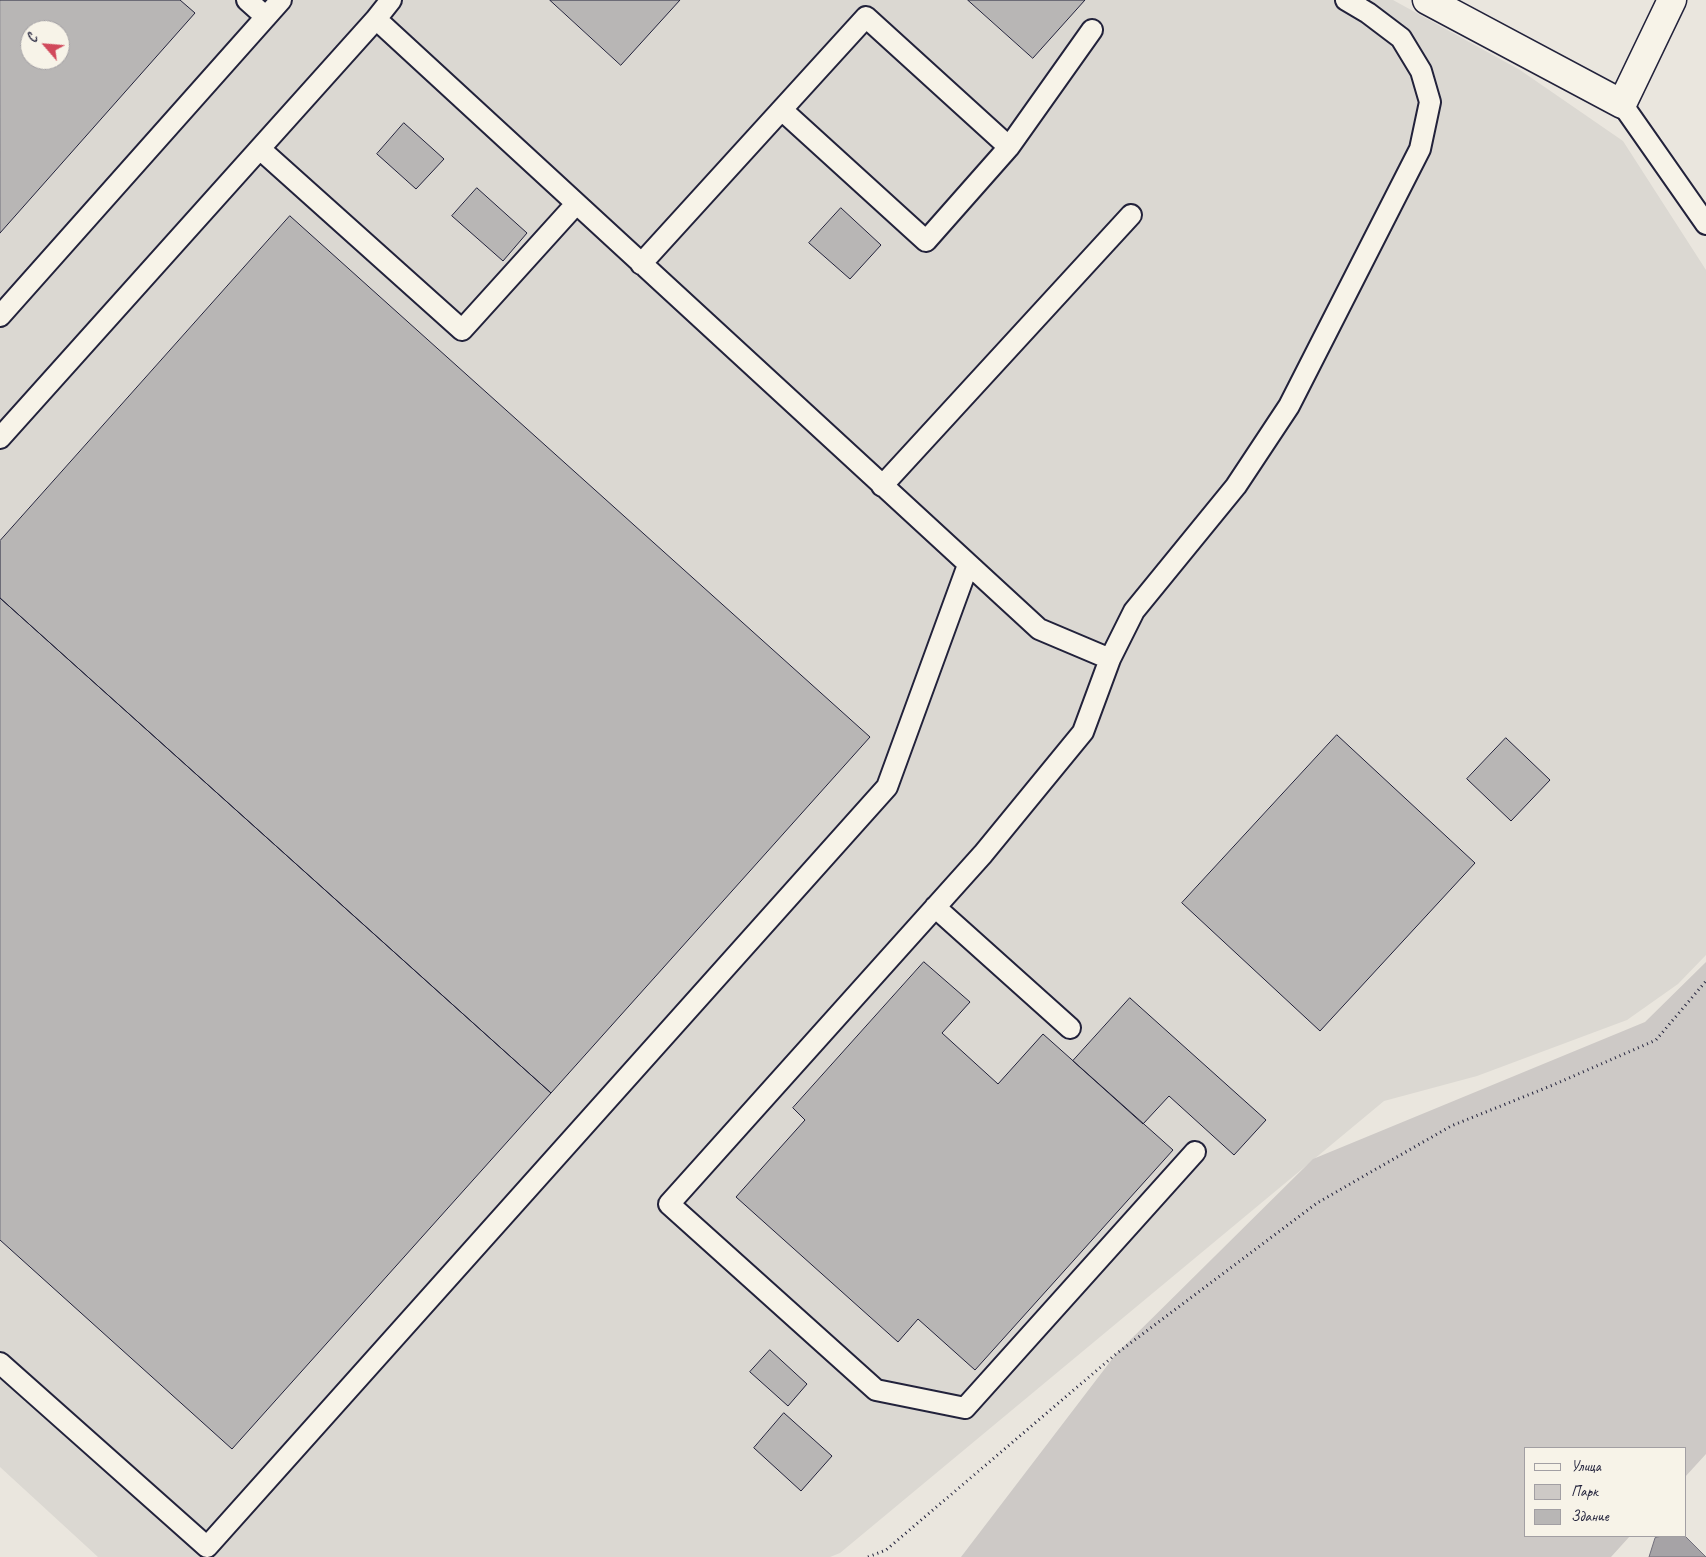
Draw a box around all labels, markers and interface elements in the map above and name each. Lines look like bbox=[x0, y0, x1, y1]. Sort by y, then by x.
north arrow bbox=[20, 20, 70, 70]
text: С bbox=[23, 31, 41, 45]
legend bbox=[1524, 1447, 1686, 1537]
text: Улица bbox=[1571, 1457, 1601, 1476]
text: Парк bbox=[1571, 1482, 1598, 1501]
text: Здание bbox=[1571, 1507, 1609, 1526]

